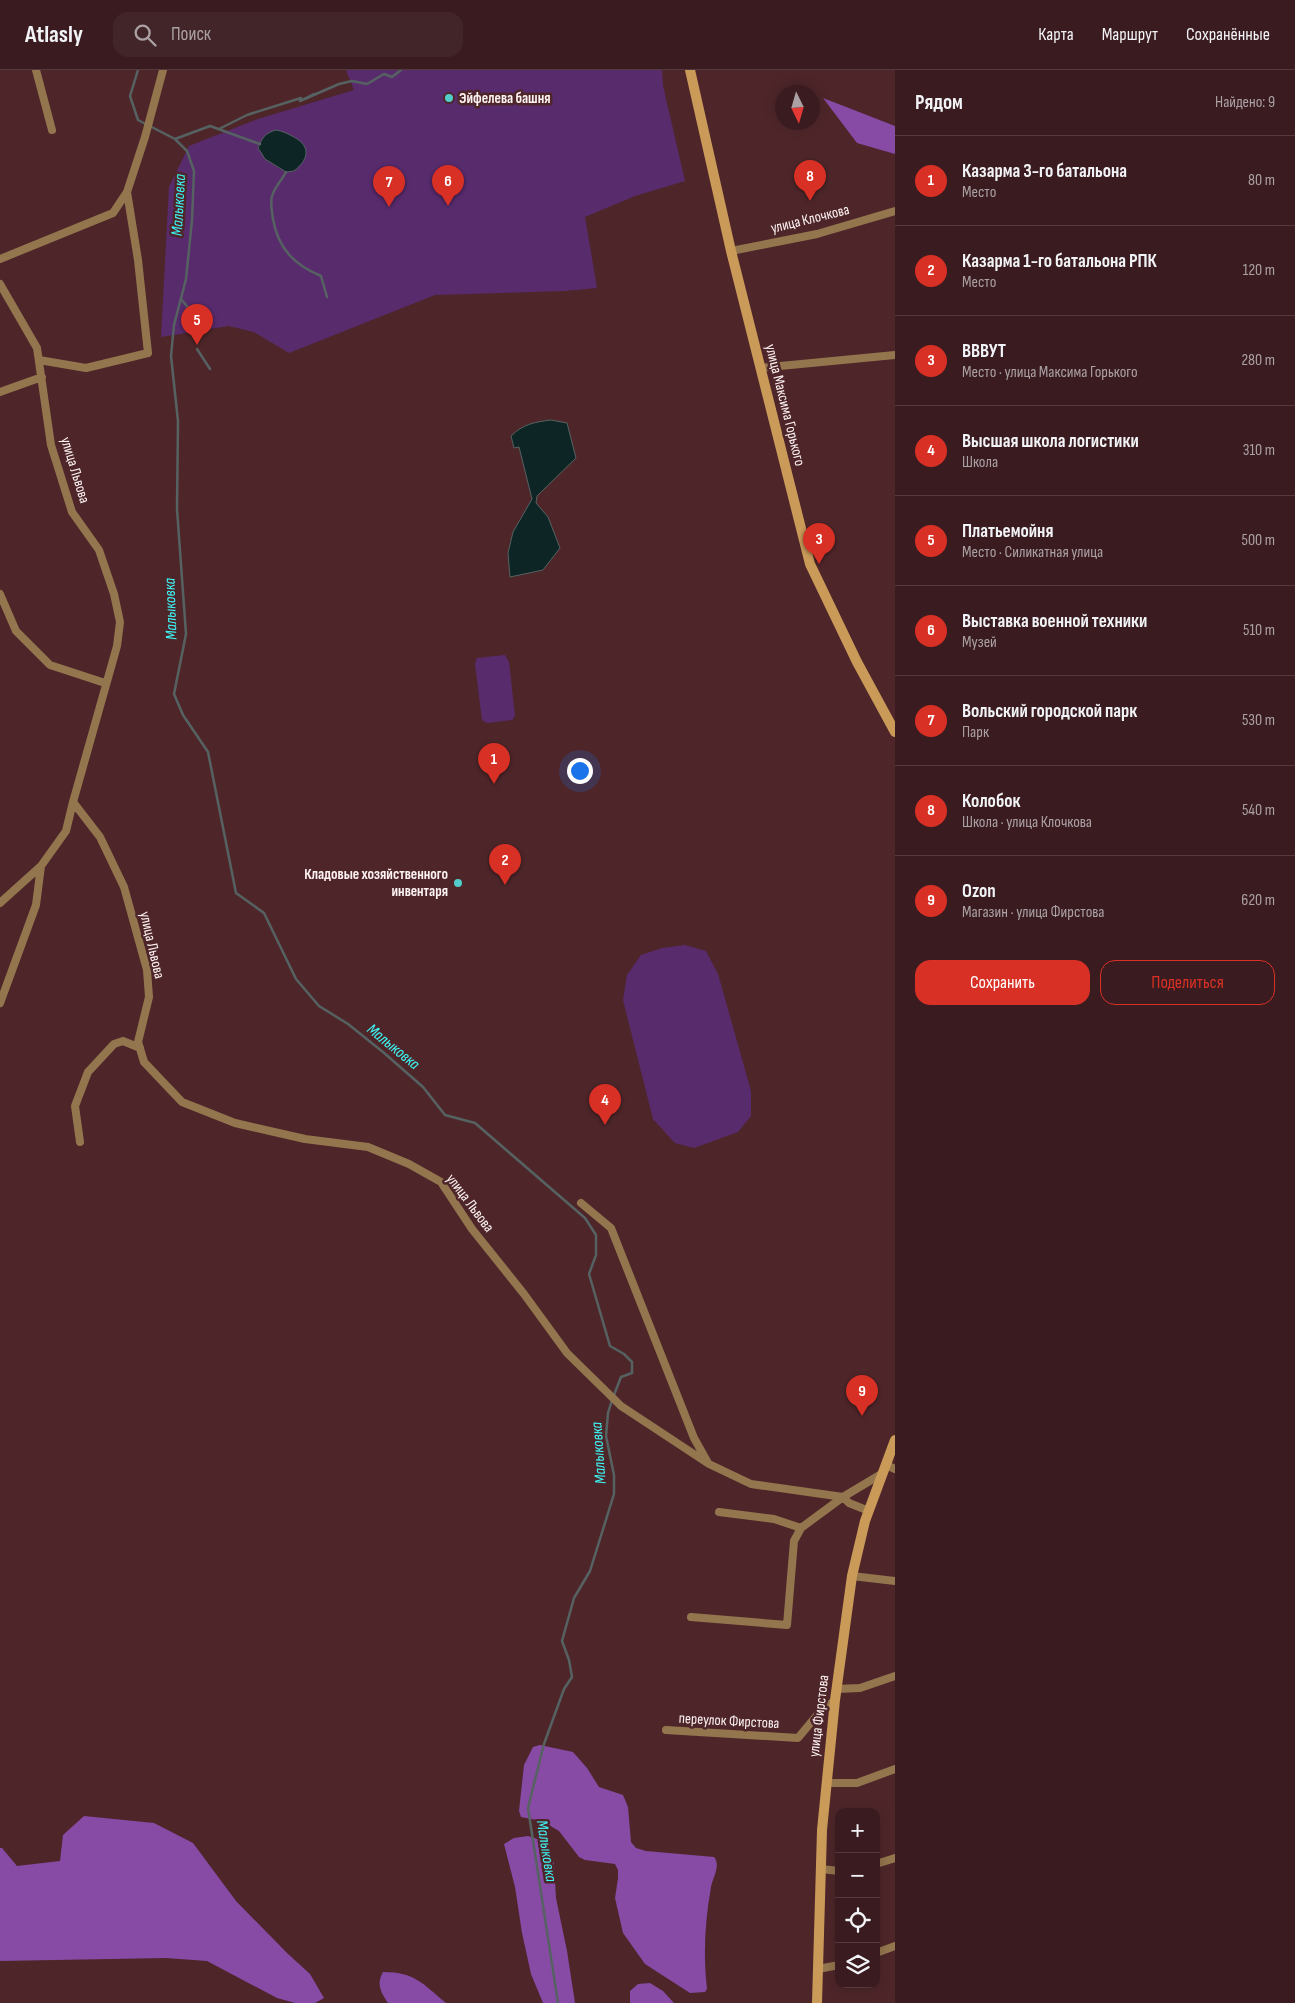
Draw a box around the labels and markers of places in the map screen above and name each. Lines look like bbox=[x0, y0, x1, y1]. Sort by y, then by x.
place label: Эйфелева башня bbox=[459, 89, 551, 108]
marker: Эйфелева башня bbox=[443, 92, 455, 104]
pin: 8 bbox=[794, 160, 826, 201]
pin: 6 bbox=[432, 165, 464, 206]
pin: 7 bbox=[373, 166, 405, 207]
pin: 5 bbox=[181, 304, 213, 345]
pin: 3 bbox=[803, 523, 835, 564]
pin: 1 bbox=[478, 743, 510, 784]
pin: 2 bbox=[489, 844, 521, 885]
place label: Кладовые хозяйственного инвентаря bbox=[304, 865, 448, 901]
marker: Кладовые хозяйственного инвентаря bbox=[452, 877, 464, 889]
pin: 4 bbox=[589, 1084, 621, 1125]
pin: 9 bbox=[846, 1375, 878, 1416]

